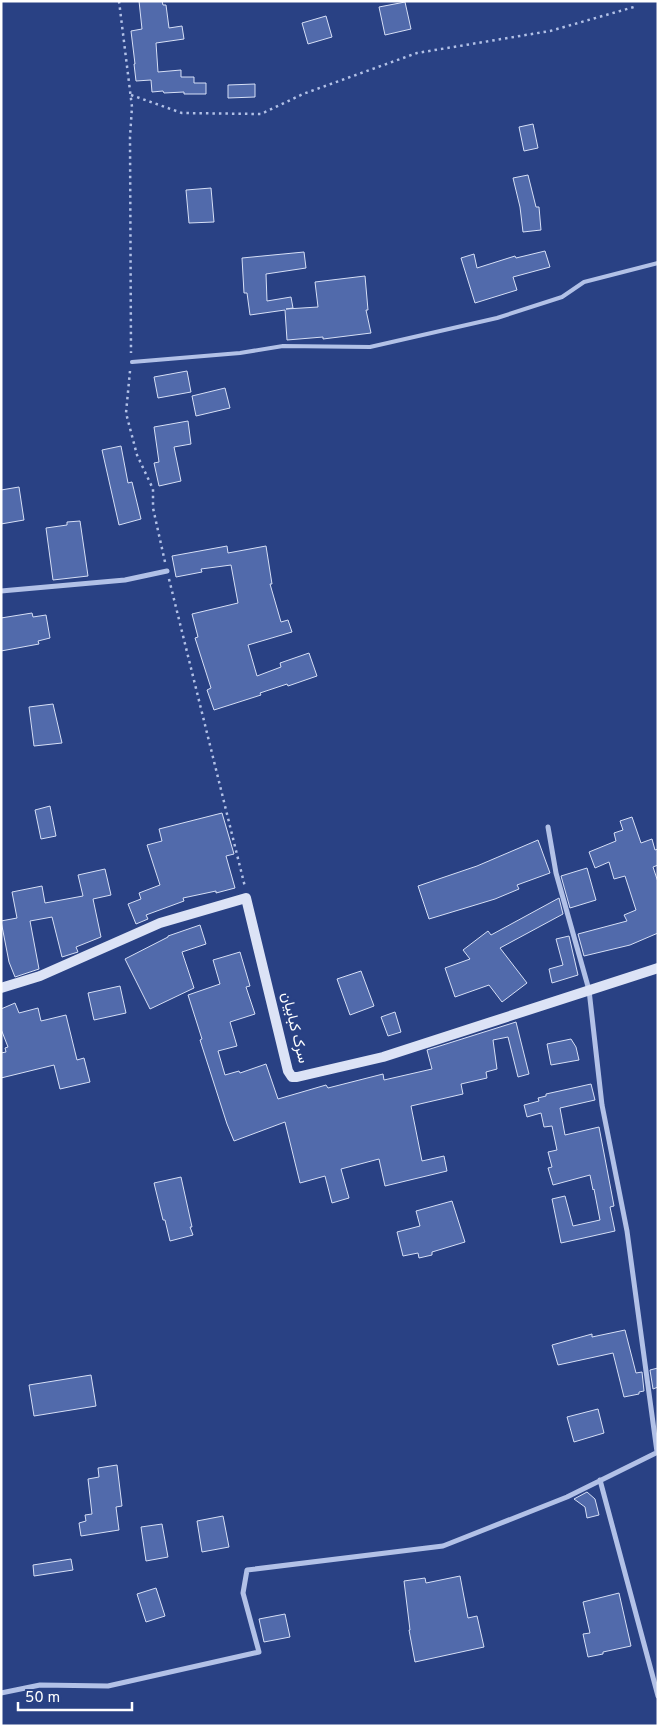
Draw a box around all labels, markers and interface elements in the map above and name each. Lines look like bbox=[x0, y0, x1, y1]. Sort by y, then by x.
street label: سرک کبابیان bbox=[276, 990, 312, 1066]
scale bar bbox=[18, 1680, 131, 1712]
text: 50 m bbox=[25, 1689, 60, 1708]

